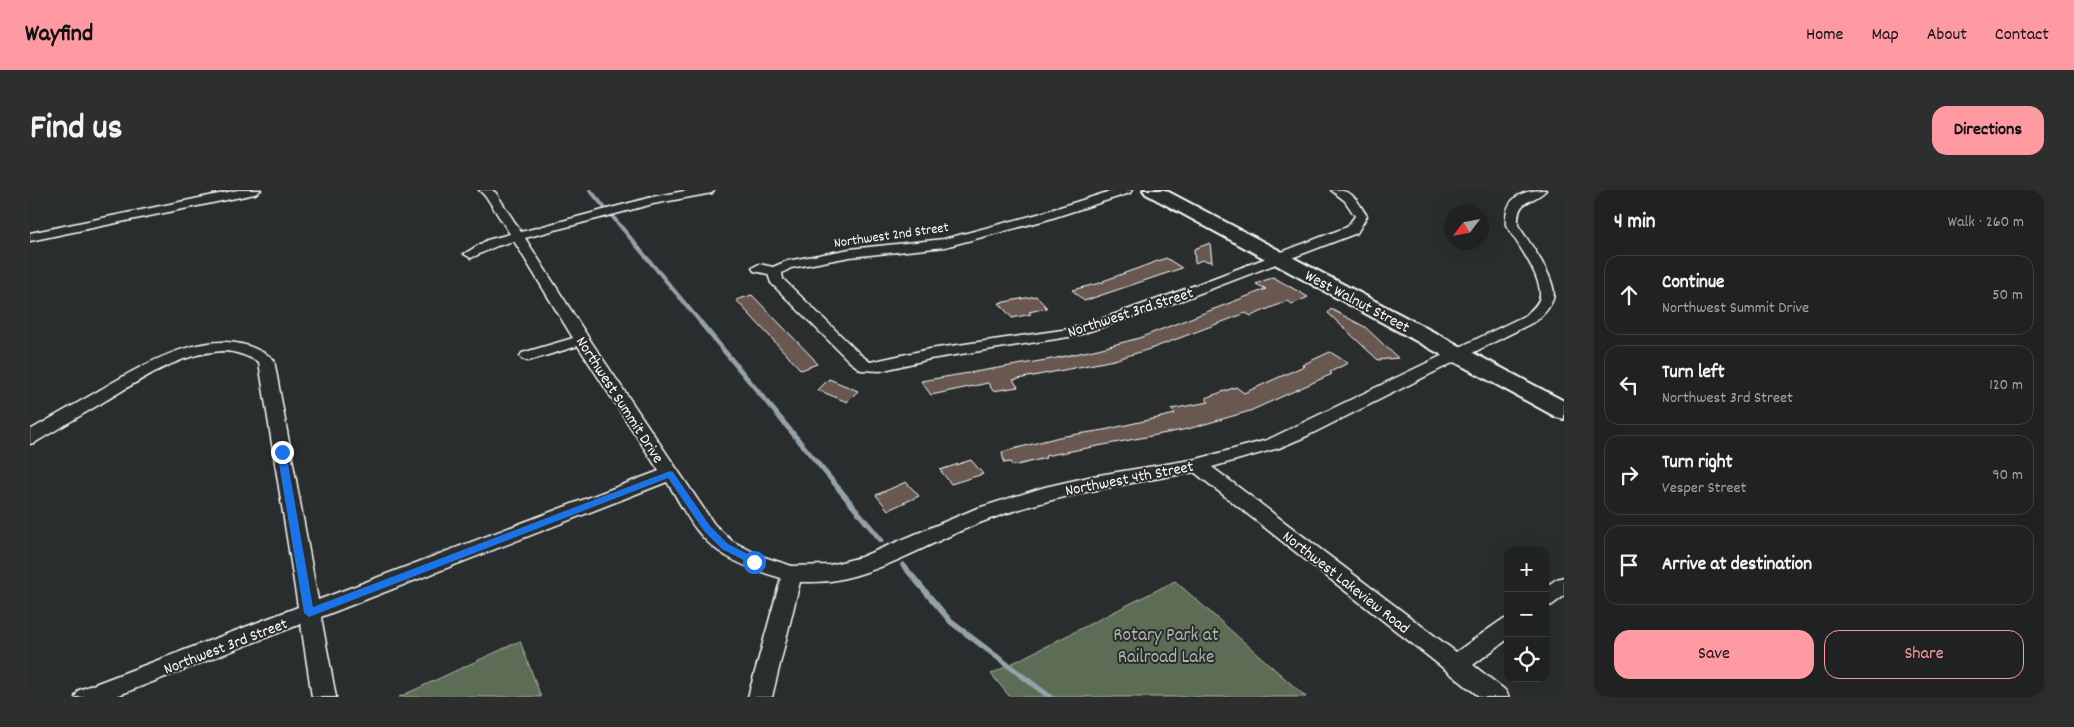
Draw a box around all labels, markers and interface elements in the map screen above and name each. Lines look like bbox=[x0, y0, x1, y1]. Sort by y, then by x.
text: Wayfind bbox=[25, 18, 93, 52]
text: Home bbox=[1806, 23, 1843, 48]
text: Map bbox=[1871, 23, 1899, 48]
text: About bbox=[1927, 23, 1967, 48]
text: Contact bbox=[1995, 23, 2049, 48]
text: Find us bbox=[30, 105, 122, 155]
button: Directions bbox=[1932, 106, 2044, 155]
north arrow bbox=[1444, 205, 1489, 250]
text: 4 min bbox=[1614, 208, 1656, 238]
text: Walk · 260 m bbox=[1948, 211, 2024, 234]
street label: Northwest 2nd Street bbox=[833, 218, 950, 254]
street label: West Walnut Street bbox=[1300, 265, 1413, 340]
text: Continue bbox=[1662, 270, 1724, 297]
icon: ahead bbox=[1615, 281, 1643, 309]
street label: Northwest 3rd Street bbox=[1065, 282, 1197, 345]
text: 50 m bbox=[1992, 284, 2023, 307]
text: Northwest Summit Drive bbox=[1662, 297, 1809, 320]
street label: Northwest Summit Drive bbox=[569, 332, 669, 468]
text: Turn left bbox=[1662, 360, 1725, 387]
icon: left bbox=[1615, 371, 1643, 399]
text: 120 m bbox=[1989, 374, 2023, 397]
text: Northwest 3rd Street bbox=[1662, 387, 1793, 410]
route end bbox=[271, 441, 294, 464]
text: Turn right bbox=[1662, 450, 1733, 477]
street label: Northwest 4th Street bbox=[1063, 456, 1196, 503]
icon: right bbox=[1615, 461, 1643, 489]
text: 90 m bbox=[1992, 464, 2023, 487]
text: Vesper Street bbox=[1662, 477, 1746, 500]
street label: Northwest Lakeview Road bbox=[1277, 526, 1414, 640]
map controls bbox=[1504, 547, 1549, 682]
button: + bbox=[1504, 547, 1549, 592]
route start bbox=[743, 551, 766, 574]
icon: arrive bbox=[1615, 551, 1643, 579]
text: Arrive at destination bbox=[1662, 552, 1812, 579]
button: − bbox=[1504, 592, 1549, 637]
street label: Northwest 3rd Street bbox=[161, 613, 291, 682]
park label: Rotary Park at Railroad Lake bbox=[1113, 623, 1219, 672]
button: Save bbox=[1614, 630, 1814, 679]
button: Share bbox=[1824, 630, 2024, 679]
button: locate bbox=[1504, 637, 1549, 682]

